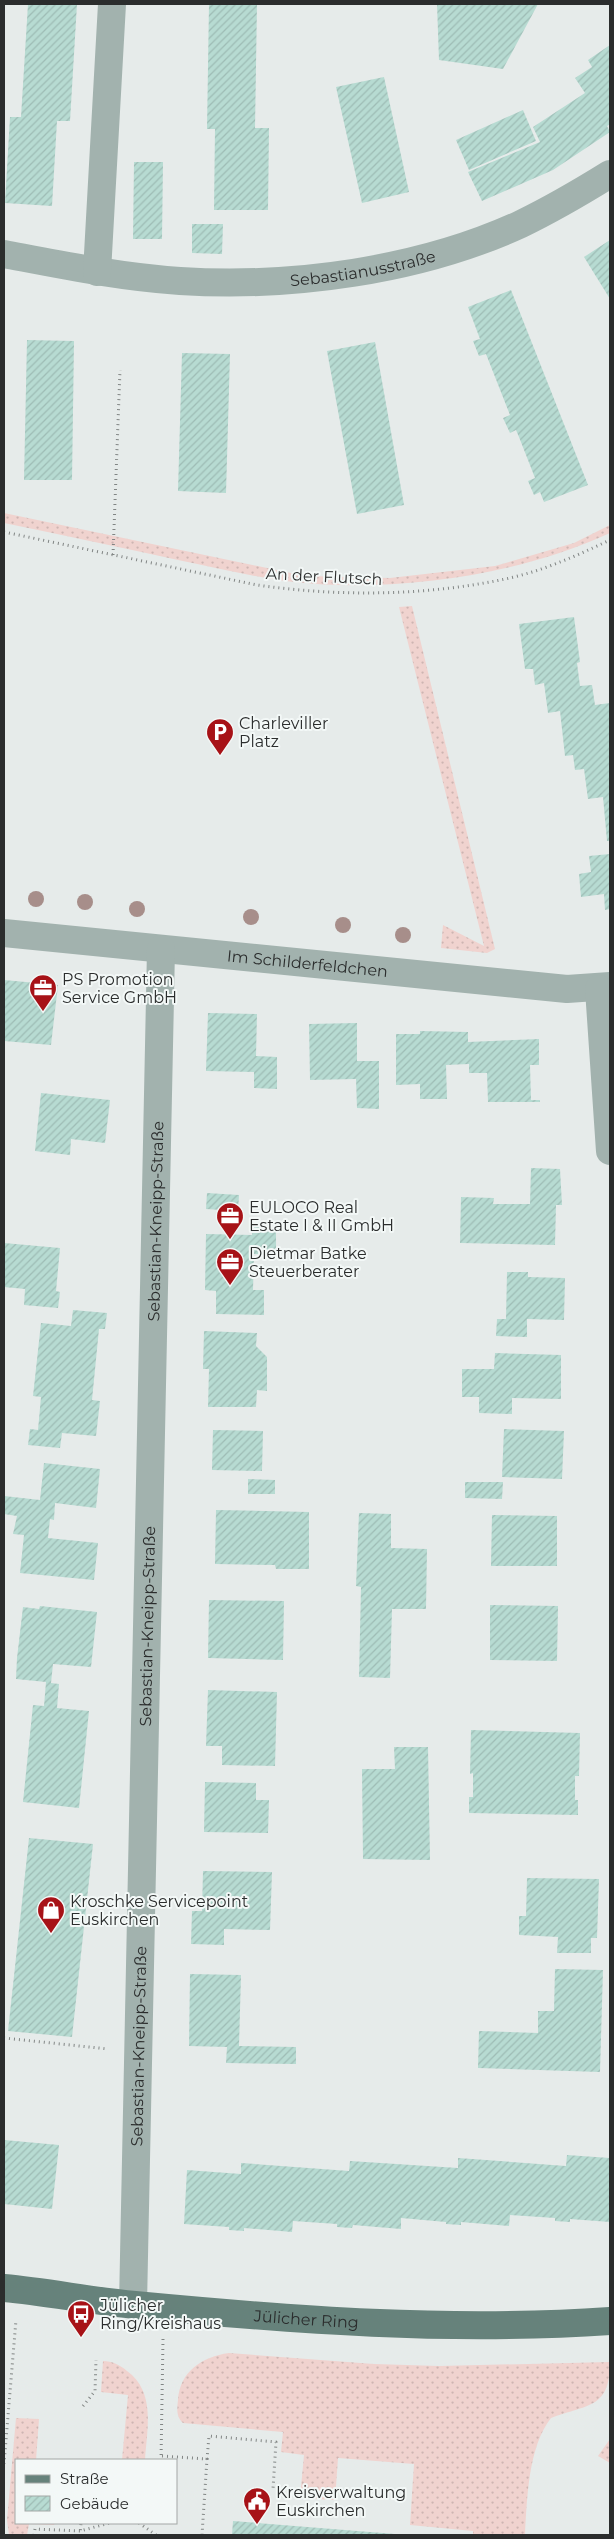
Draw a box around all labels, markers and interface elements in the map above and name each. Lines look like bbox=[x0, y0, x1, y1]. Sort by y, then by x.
street label: Sebastianusstraße bbox=[289, 247, 438, 290]
street label: An der Flutsch bbox=[265, 564, 383, 589]
place label: Charleviller Platz bbox=[239, 714, 328, 751]
parking icon: Charleviller Platz bbox=[205, 717, 235, 756]
street label: Im Schilderfeldchen bbox=[226, 946, 389, 981]
place label: PS Promotion Service GmbH bbox=[62, 970, 177, 1007]
office icon: PS Promotion Service GmbH bbox=[28, 973, 58, 1012]
street label: Sebastian-Kneipp-Straße bbox=[144, 1121, 167, 1322]
place label: EULOCO Real Estate I & II GmbH bbox=[249, 1198, 394, 1235]
office icon: EULOCO Real Estate I & II GmbH bbox=[215, 1201, 245, 1240]
place label: Dietmar Batke Steuerberater bbox=[249, 1244, 367, 1281]
office icon: Dietmar Batke Steuerberater bbox=[215, 1247, 245, 1286]
street label: Sebastian-Kneipp-Straße bbox=[136, 1526, 159, 1727]
place label: Kroschke Servicepoint Euskirchen bbox=[70, 1892, 249, 1929]
shop icon: Kroschke Servicepoint Euskirchen bbox=[36, 1895, 66, 1934]
street label: Sebastian-Kneipp-Straße bbox=[127, 1946, 150, 2146]
place label: Jülicher Ring/Kreishaus bbox=[99, 2296, 221, 2333]
bus stop icon: Jülicher Ring/Kreishaus bbox=[66, 2299, 96, 2338]
street label: Jülicher Ring bbox=[252, 2306, 359, 2332]
legend bbox=[15, 2459, 178, 2524]
text: Straße bbox=[60, 2469, 109, 2488]
place label: Kreisverwaltung Euskirchen bbox=[276, 2483, 406, 2520]
public building icon: Kreisverwaltung Euskirchen bbox=[242, 2486, 272, 2525]
text: Gebäude bbox=[60, 2494, 129, 2513]

